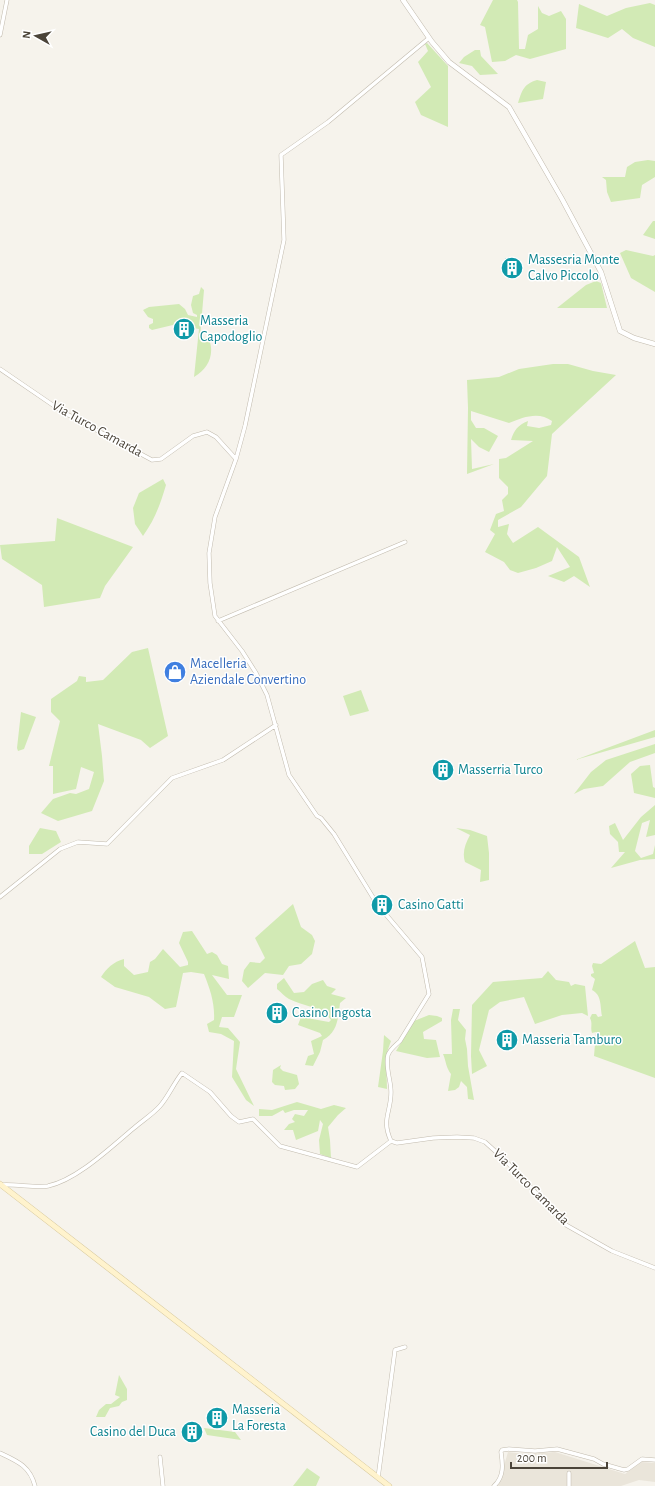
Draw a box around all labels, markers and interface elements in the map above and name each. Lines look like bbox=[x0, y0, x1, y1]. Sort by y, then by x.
north arrow bbox=[16, 16, 56, 56]
text: N bbox=[21, 30, 33, 39]
place label: Massesria Monte Calvo Piccolo bbox=[528, 253, 620, 283]
building icon: Massesria Monte Calvo Piccolo bbox=[499, 255, 525, 281]
place label: Masseria Capodoglio bbox=[200, 314, 263, 344]
building icon: Masseria Capodoglio bbox=[171, 316, 197, 342]
street label: Via Turco Camarda bbox=[49, 398, 145, 460]
place label: Macelleria Aziendale Convertino bbox=[190, 657, 306, 687]
shop icon: Macelleria Aziendale Convertino bbox=[162, 659, 188, 685]
building icon: Masserria Turco bbox=[430, 757, 456, 783]
place label: Masserria Turco bbox=[458, 763, 543, 777]
building icon: Casino Gatti bbox=[369, 892, 395, 918]
place label: Casino Gatti bbox=[398, 898, 464, 912]
building icon: Casino Ingosta bbox=[264, 1000, 290, 1026]
place label: Casino Ingosta bbox=[292, 1006, 372, 1020]
building icon: Masseria Tamburo bbox=[494, 1027, 520, 1053]
place label: Masseria Tamburo bbox=[522, 1033, 622, 1047]
street label: Via Turco Camarda bbox=[490, 1146, 572, 1228]
place label: Masseria La Foresta bbox=[232, 1403, 287, 1433]
building icon: Masseria La Foresta bbox=[204, 1405, 230, 1431]
building icon: Casino del Duca bbox=[179, 1419, 205, 1445]
place label: Casino del Duca bbox=[90, 1425, 177, 1439]
scale bar bbox=[511, 1444, 607, 1470]
text: 200 m bbox=[517, 1452, 547, 1464]

